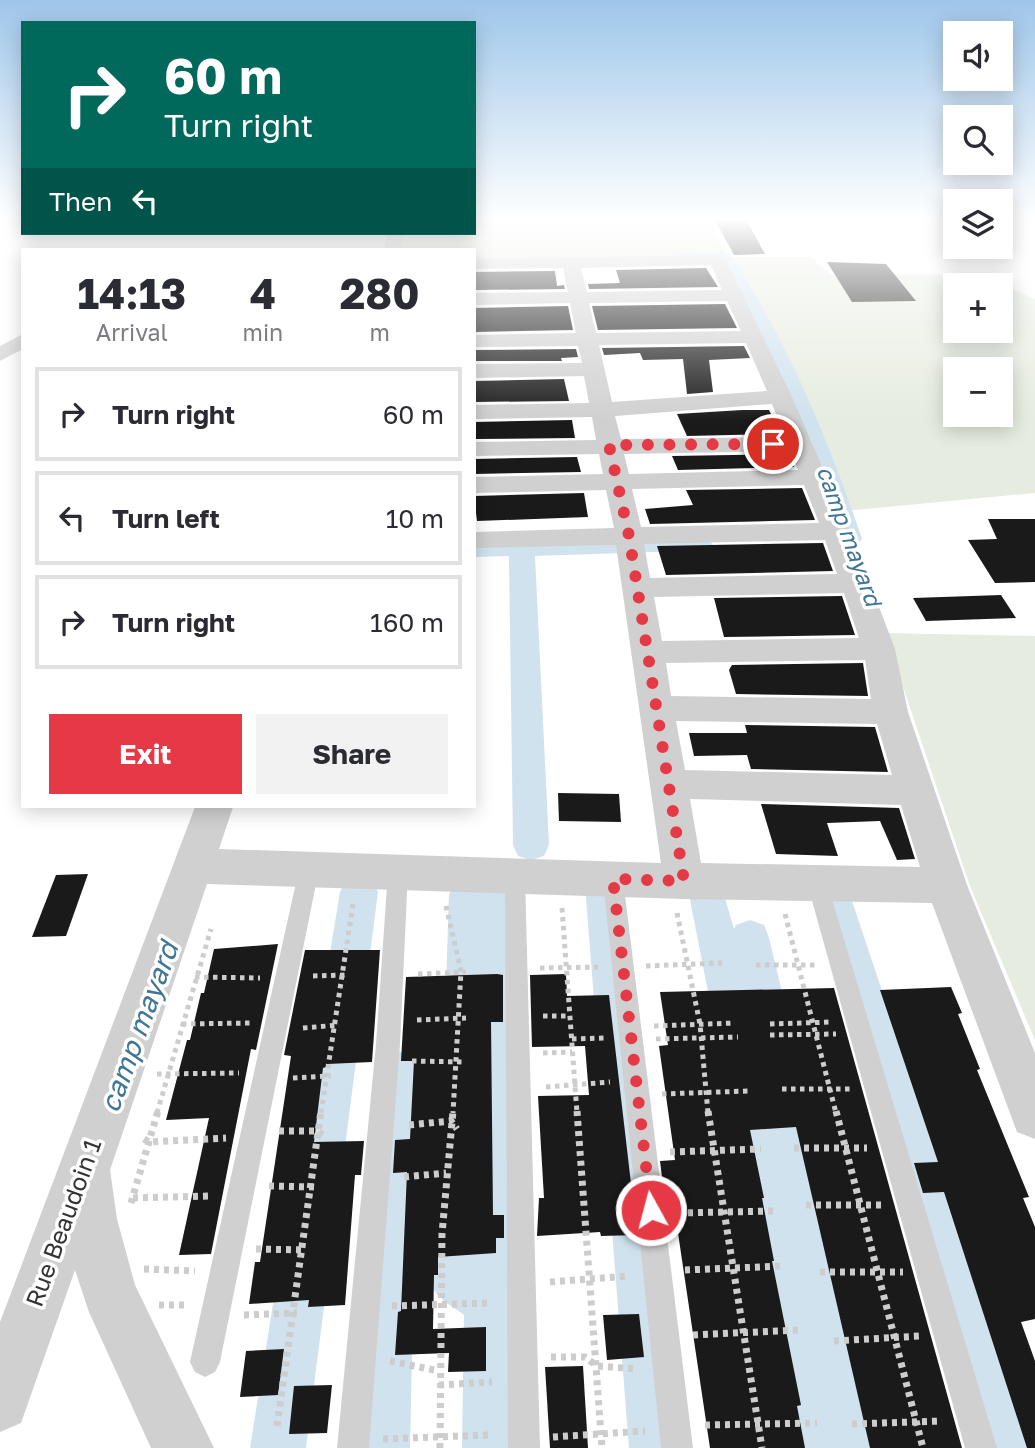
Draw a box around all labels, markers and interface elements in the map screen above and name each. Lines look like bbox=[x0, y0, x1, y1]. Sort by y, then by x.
map controls bbox=[943, 21, 1013, 427]
button: sound bbox=[943, 21, 1013, 91]
text: 60 m bbox=[164, 46, 282, 105]
icon: right bbox=[49, 49, 140, 140]
button: search bbox=[943, 105, 1013, 175]
text: Turn right bbox=[164, 106, 313, 144]
icon: left bbox=[126, 182, 164, 220]
text: Then bbox=[49, 186, 112, 217]
button: layers bbox=[943, 189, 1013, 259]
text: 14:13 bbox=[77, 268, 186, 318]
text: 4 bbox=[250, 268, 276, 318]
text: 280 bbox=[340, 268, 420, 318]
button: + bbox=[943, 273, 1013, 343]
text: Arrival bbox=[96, 318, 168, 346]
text: min bbox=[243, 318, 283, 346]
text: m bbox=[369, 318, 390, 346]
button: − bbox=[943, 357, 1013, 427]
icon: right bbox=[53, 395, 91, 433]
text: Turn right bbox=[112, 399, 235, 430]
text: 60 m bbox=[383, 399, 444, 430]
pin bbox=[743, 414, 803, 474]
icon: arrive bbox=[754, 425, 792, 463]
water label: camp mayard bbox=[812, 462, 889, 612]
icon: left bbox=[53, 499, 91, 537]
text: Turn left bbox=[112, 503, 220, 534]
text: 10 m bbox=[386, 503, 444, 534]
icon: right bbox=[53, 603, 91, 641]
text: Turn right bbox=[112, 607, 235, 638]
text: 160 m bbox=[370, 607, 444, 638]
button: Exit bbox=[49, 714, 242, 794]
button: Share bbox=[256, 714, 448, 794]
water label: camp mayard bbox=[92, 935, 186, 1116]
street label: Rue Beaudoin 1 bbox=[19, 1135, 106, 1310]
position arrow bbox=[614, 1173, 688, 1247]

